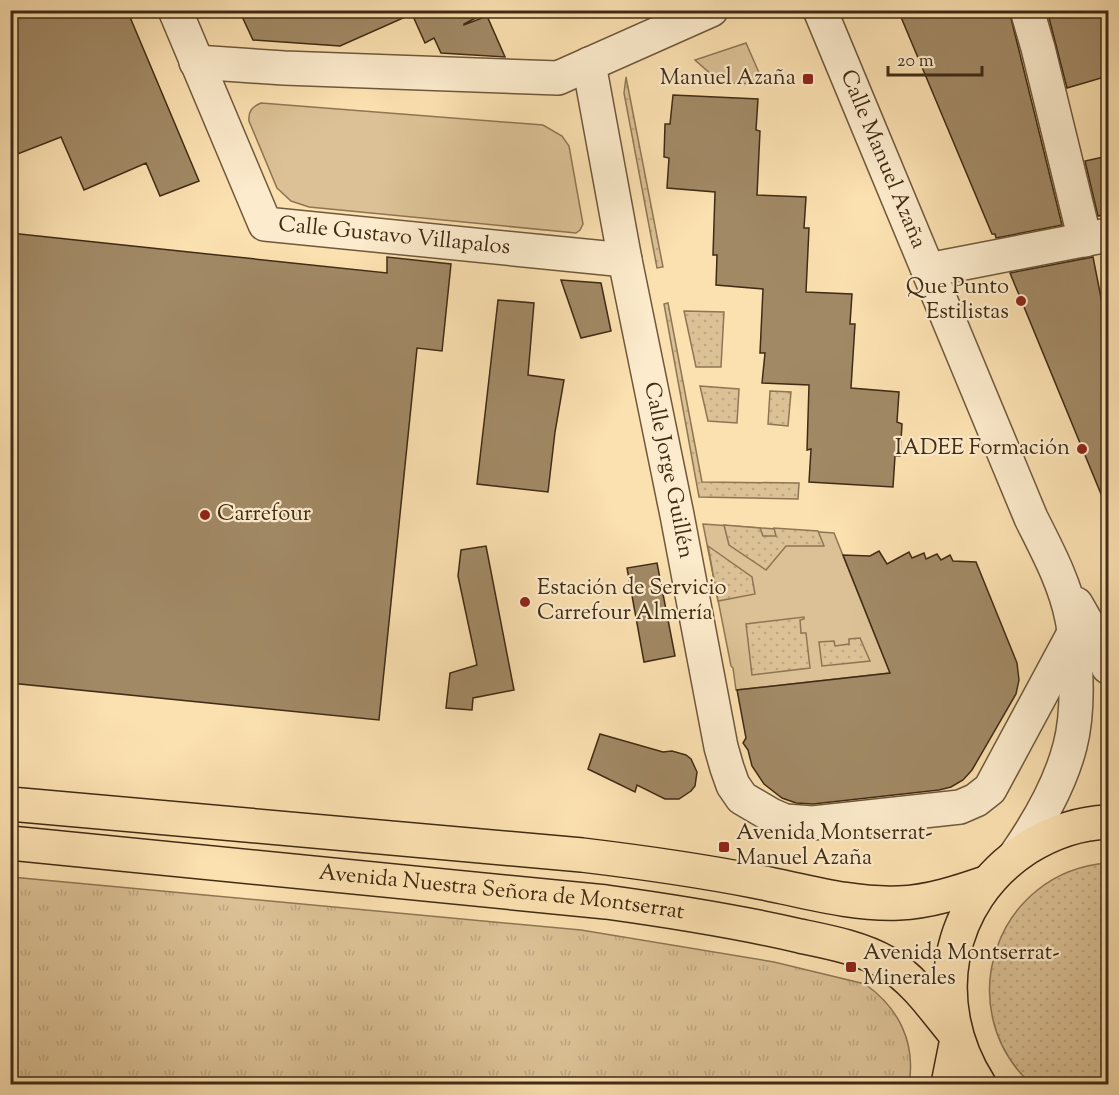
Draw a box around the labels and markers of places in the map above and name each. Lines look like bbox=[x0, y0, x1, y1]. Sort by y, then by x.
place label: Manuel Azaña bbox=[660, 63, 796, 95]
marker: Manuel Azaña bbox=[801, 72, 815, 86]
place label: Que Punto Estilistas bbox=[906, 272, 1009, 329]
marker: Que Punto Estilistas bbox=[1014, 294, 1028, 308]
place label: IADEE Formación bbox=[895, 433, 1070, 465]
marker: IADEE Formación bbox=[1075, 442, 1089, 456]
place label: Carrefour bbox=[217, 499, 311, 531]
marker: Carrefour bbox=[198, 508, 212, 522]
place label: Estación de Servicio Carrefour Almería bbox=[537, 573, 727, 630]
marker: Estación de Servicio Carrefour Almería bbox=[518, 595, 532, 609]
place label: Avenida Montserrat- Manuel Azaña bbox=[736, 818, 933, 875]
marker: Avenida Montserrat- Manuel Azaña bbox=[717, 840, 731, 854]
place label: Avenida Montserrat- Minerales bbox=[863, 938, 1060, 995]
marker: Avenida Montserrat- Minerales bbox=[844, 960, 858, 974]

